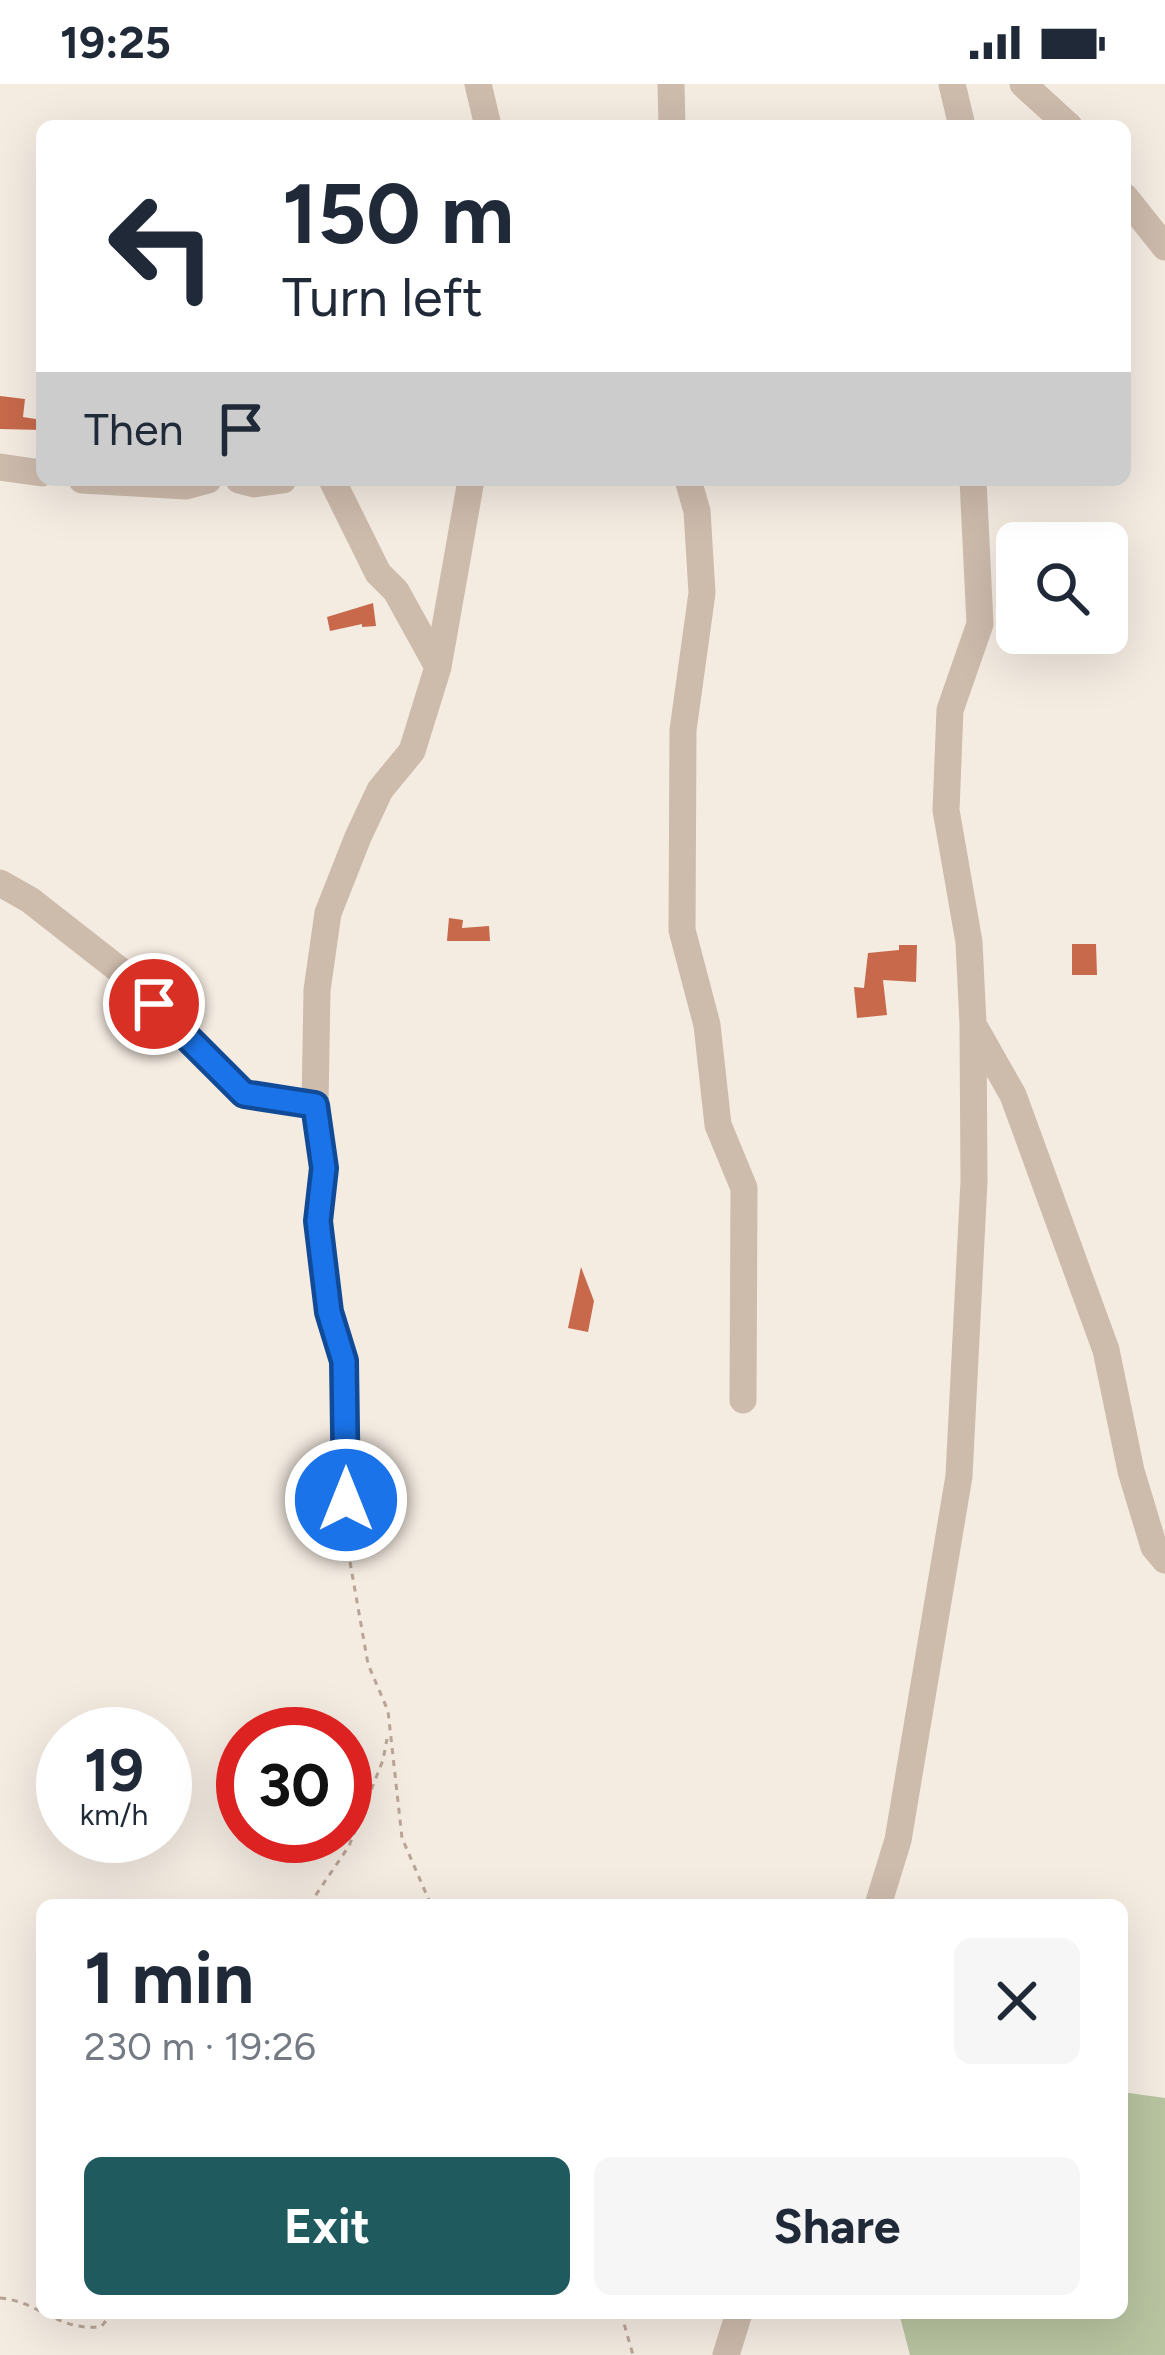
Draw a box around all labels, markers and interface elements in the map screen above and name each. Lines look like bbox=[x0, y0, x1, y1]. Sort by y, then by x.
text: 19:25 bbox=[60, 15, 171, 69]
text: 150 m bbox=[282, 163, 514, 264]
icon: left bbox=[84, 168, 240, 324]
text: Turn left bbox=[282, 265, 483, 330]
icon: arrive bbox=[208, 396, 274, 462]
text: Then bbox=[84, 402, 184, 456]
map controls bbox=[996, 522, 1128, 654]
button: search bbox=[996, 522, 1128, 654]
pin bbox=[103, 953, 205, 1055]
icon: arrive bbox=[121, 971, 187, 1037]
position arrow bbox=[283, 1437, 409, 1563]
speed limit sign: 30 bbox=[216, 1707, 372, 1863]
text: 19 bbox=[84, 1734, 144, 1806]
text: km/h bbox=[80, 1796, 148, 1833]
text: 1 min bbox=[84, 1935, 254, 2021]
button: close bbox=[954, 1938, 1080, 2064]
text: 230 m · 19:26 bbox=[84, 2023, 316, 2070]
button: Exit bbox=[84, 2157, 570, 2295]
button: Share bbox=[594, 2157, 1080, 2295]

